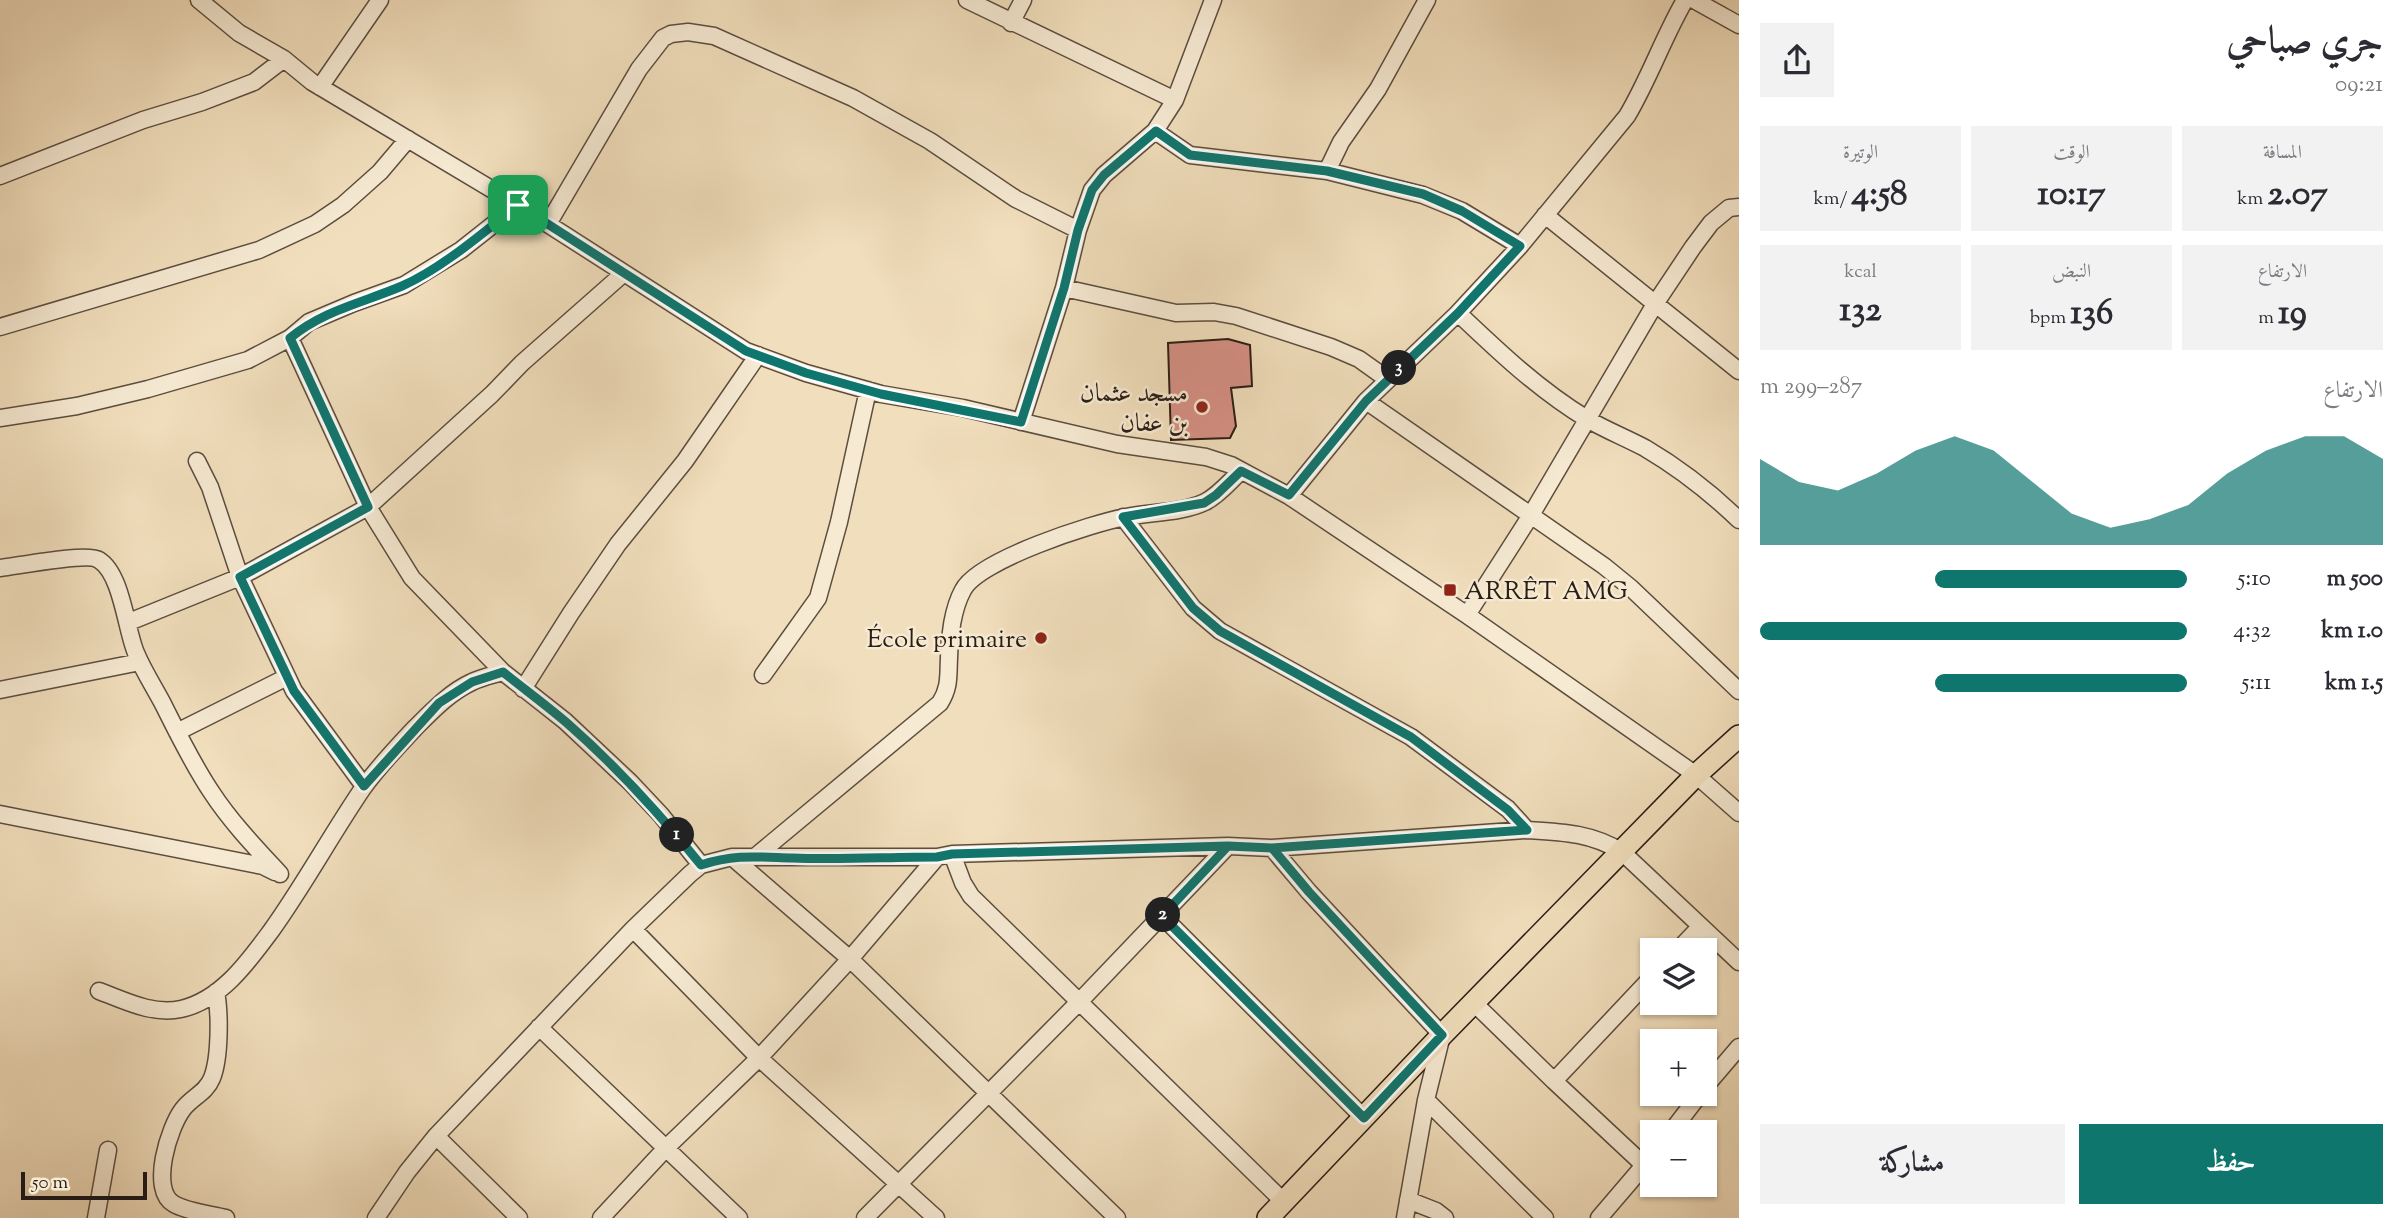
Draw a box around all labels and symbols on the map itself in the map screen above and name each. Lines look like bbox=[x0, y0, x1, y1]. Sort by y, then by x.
pin bbox=[488, 175, 548, 235]
pin: 3 bbox=[1382, 350, 1416, 386]
place label: مسجد عثمان بن عفان bbox=[1080, 376, 1188, 443]
marker: مسجد عثمان بن عفان bbox=[1194, 399, 1210, 415]
place label: ARRÊT AMG bbox=[1464, 574, 1628, 611]
marker: ARRÊT AMG bbox=[1442, 582, 1458, 598]
place label: École primaire bbox=[867, 622, 1027, 659]
marker: École primaire bbox=[1033, 630, 1049, 646]
pin: 1 bbox=[660, 818, 694, 852]
pin: 2 bbox=[1146, 898, 1180, 932]
scale bar bbox=[21, 1169, 147, 1201]

